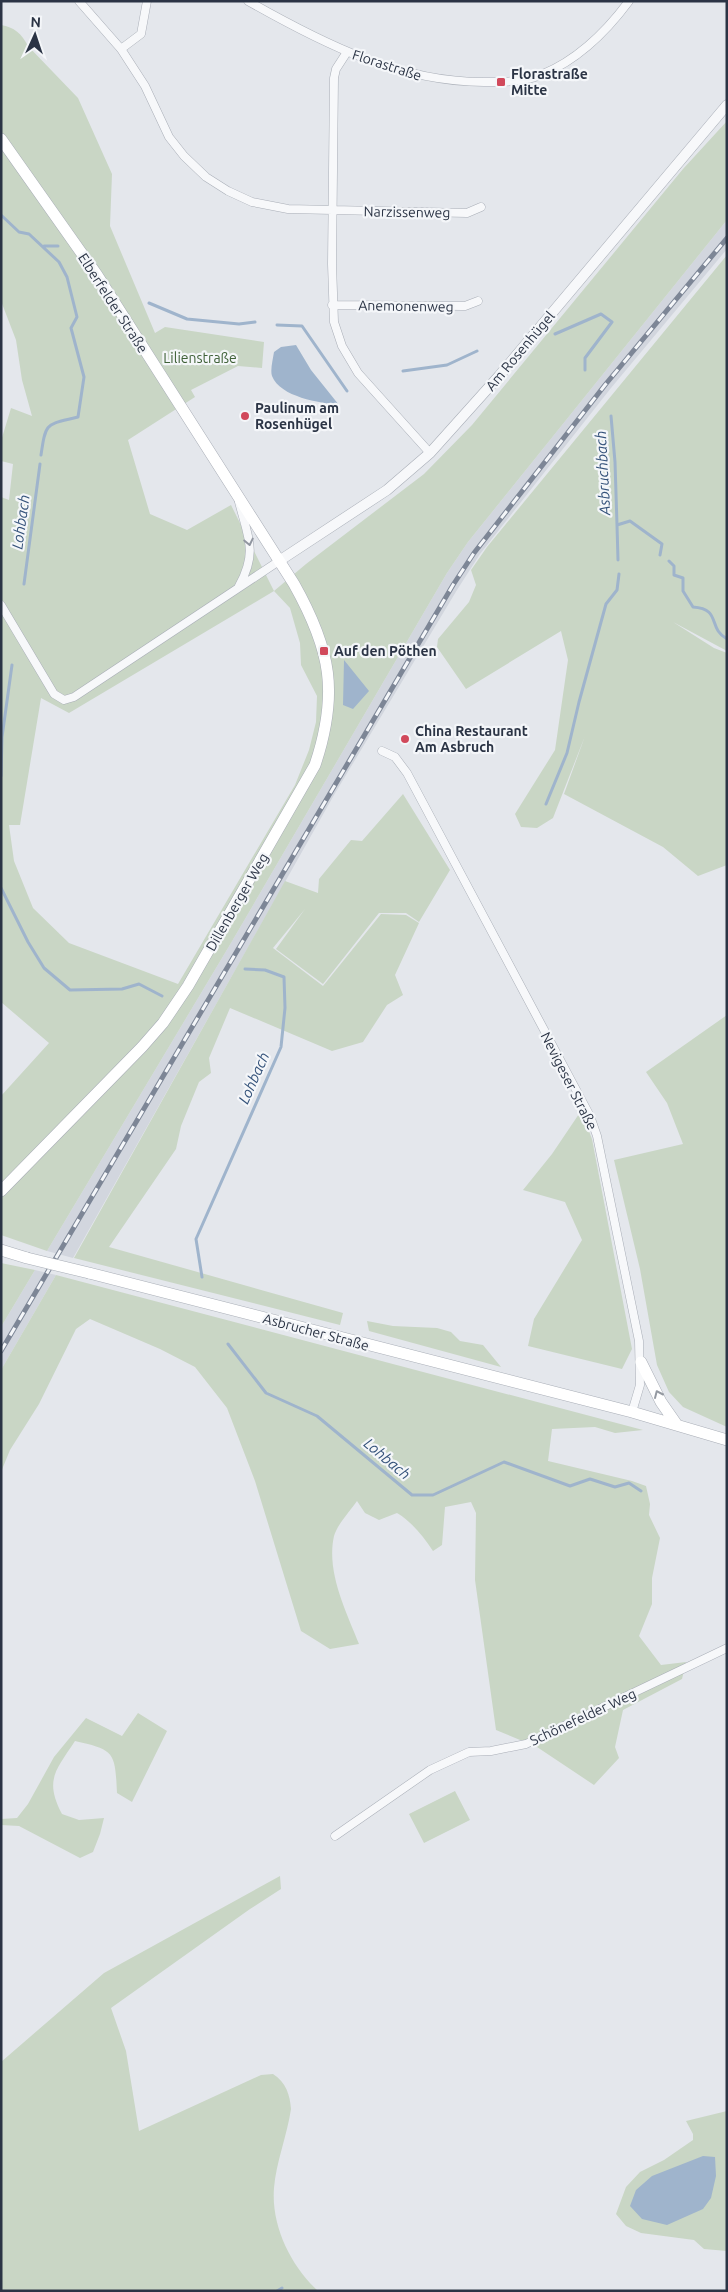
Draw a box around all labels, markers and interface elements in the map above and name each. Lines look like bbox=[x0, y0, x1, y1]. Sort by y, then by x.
north arrow bbox=[10, 10, 60, 60]
text: N bbox=[30, 14, 41, 30]
street label: Florastraße bbox=[350, 46, 424, 84]
place label: Florastraße Mitte bbox=[511, 66, 588, 98]
marker: Florastraße Mitte bbox=[495, 76, 507, 88]
street label: Narzissenweg bbox=[363, 203, 451, 221]
street label: Elberfelder Straße bbox=[75, 250, 151, 356]
street label: Anemonenweg bbox=[358, 297, 454, 315]
street label: Am Rosenhügel bbox=[482, 308, 558, 394]
park label: Lilienstraße bbox=[163, 350, 237, 366]
place label: Paulinum am Rosenhügel bbox=[255, 400, 339, 432]
marker: Paulinum am Rosenhügel bbox=[239, 410, 251, 422]
water label: Asbruchbach bbox=[592, 430, 613, 517]
water label: Lohbach bbox=[8, 494, 33, 550]
one-way arrow bbox=[243, 538, 254, 547]
place label: Auf den Pöthen bbox=[334, 643, 437, 659]
marker: Auf den Pöthen bbox=[318, 645, 330, 657]
place label: China Restaurant Am Asbruch bbox=[415, 723, 528, 755]
marker: China Restaurant Am Asbruch bbox=[399, 733, 411, 745]
street label: Dillenberger Weg bbox=[202, 850, 272, 954]
street label: Nevigeser Straße bbox=[537, 1029, 601, 1133]
water label: Lohbach bbox=[235, 1049, 272, 1106]
street label: Asbrucher Straße bbox=[261, 1310, 371, 1354]
one-way arrow bbox=[653, 1390, 664, 1399]
water label: Lohbach bbox=[361, 1434, 414, 1483]
street label: Schönefelder Weg bbox=[527, 1685, 639, 1749]

